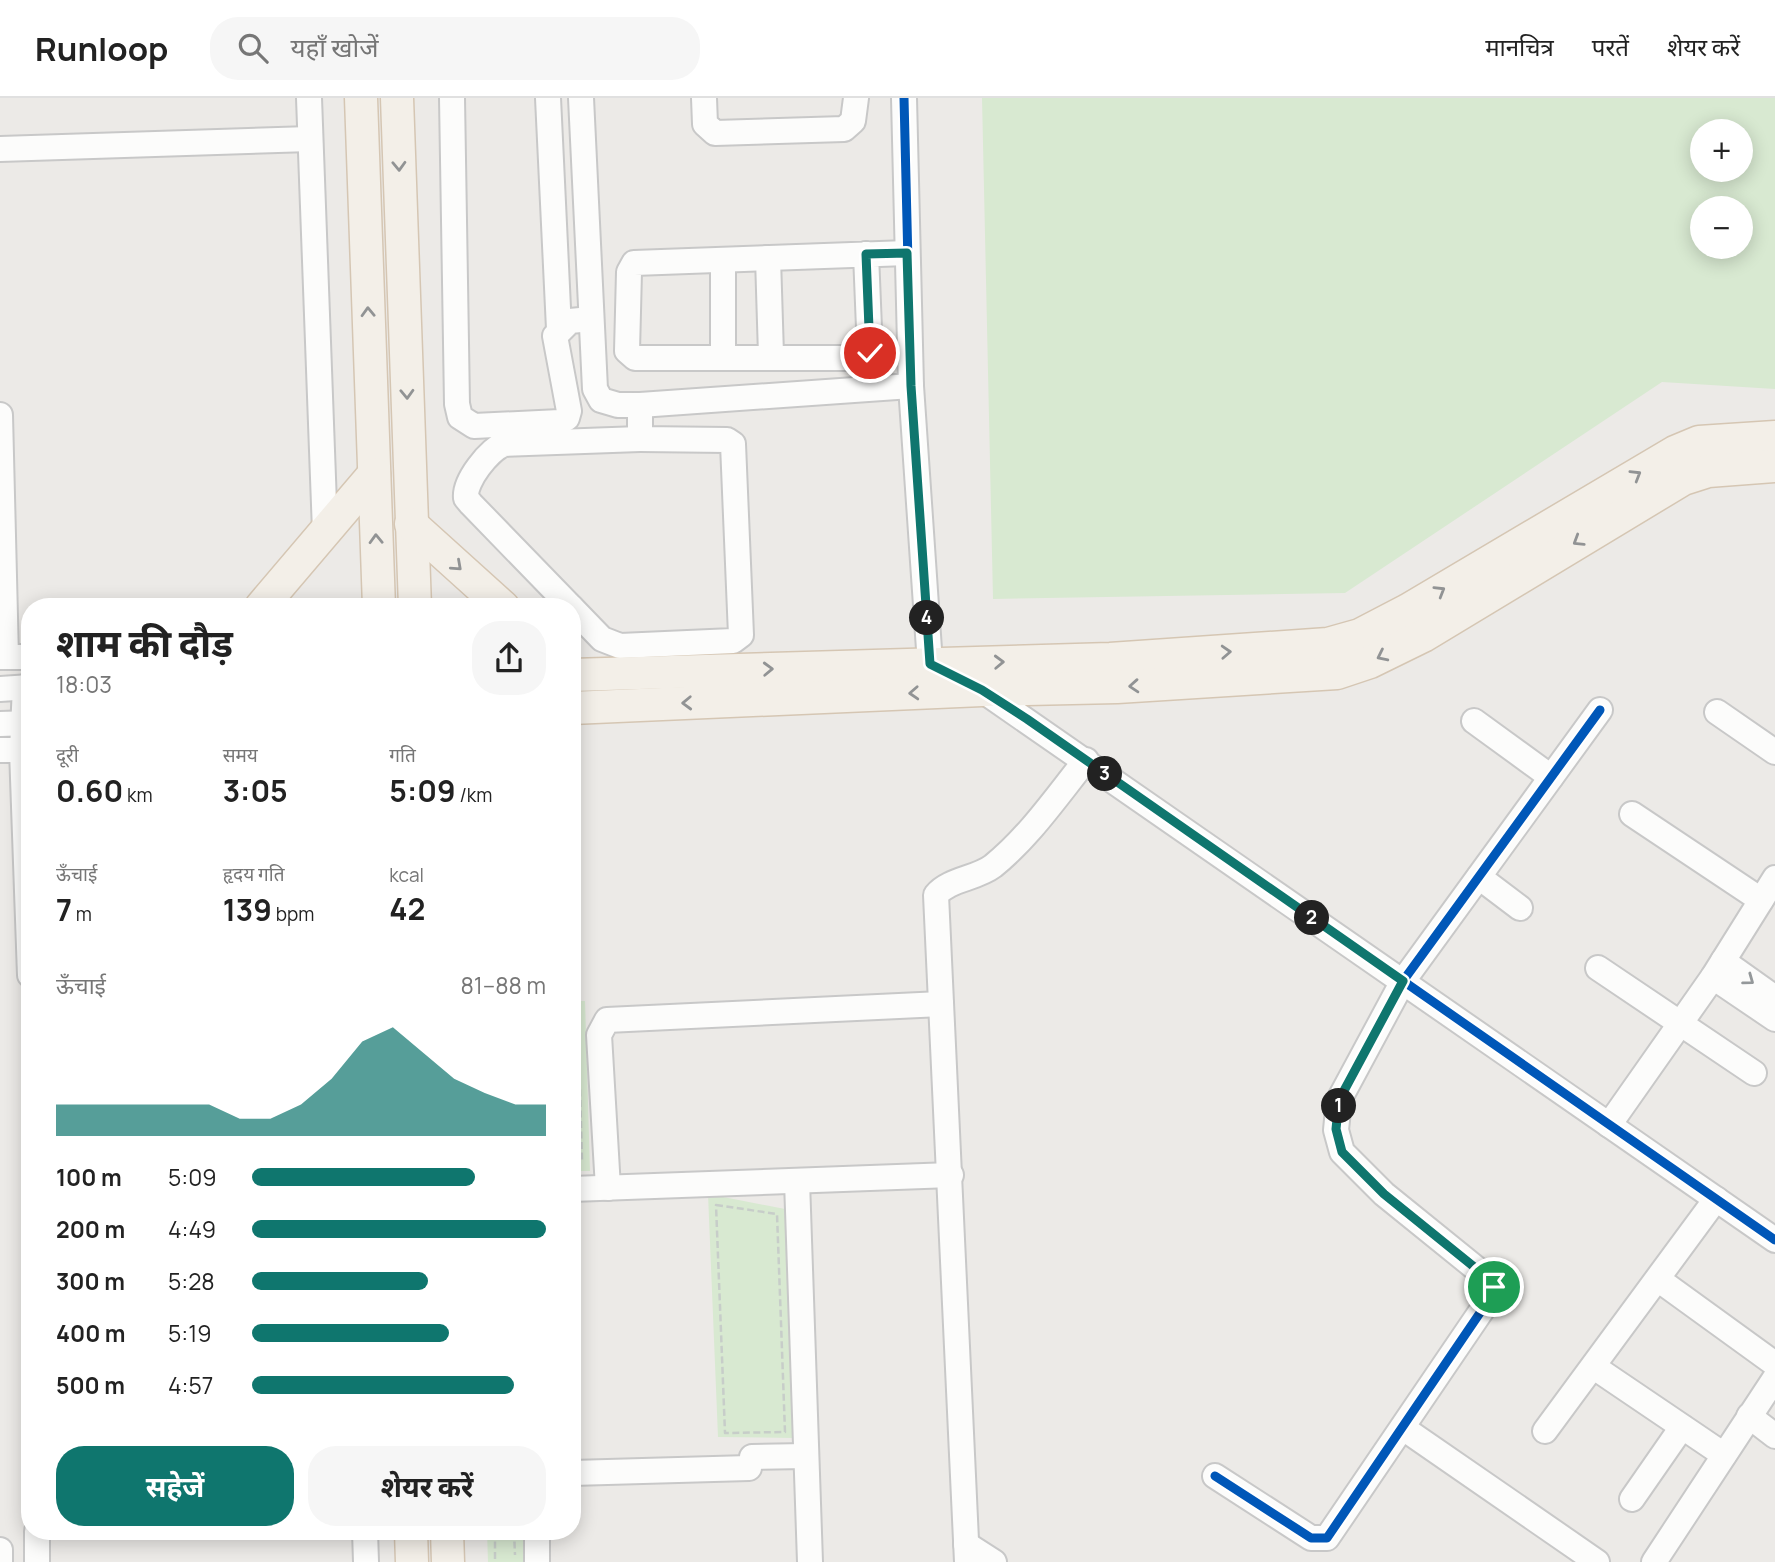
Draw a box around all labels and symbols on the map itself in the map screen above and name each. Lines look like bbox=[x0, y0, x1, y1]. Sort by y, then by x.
one-way arrow bbox=[392, 161, 407, 172]
one-way arrow bbox=[361, 306, 376, 317]
pin bbox=[840, 323, 900, 383]
one-way arrow bbox=[399, 389, 415, 399]
one-way arrow bbox=[1628, 470, 1641, 483]
one-way arrow bbox=[1573, 532, 1586, 545]
one-way arrow bbox=[369, 533, 384, 544]
one-way arrow bbox=[449, 557, 462, 570]
one-way arrow bbox=[1433, 586, 1446, 599]
pin: 4 bbox=[909, 601, 944, 636]
one-way arrow bbox=[1221, 645, 1232, 660]
one-way arrow bbox=[1377, 648, 1389, 662]
one-way arrow bbox=[994, 654, 1004, 670]
one-way arrow bbox=[763, 662, 774, 677]
one-way arrow bbox=[1128, 678, 1139, 693]
one-way arrow bbox=[908, 685, 919, 700]
one-way arrow bbox=[681, 695, 692, 710]
pin: 3 bbox=[1088, 756, 1122, 792]
pin: 2 bbox=[1294, 900, 1330, 936]
one-way arrow bbox=[1741, 972, 1754, 984]
pin: 1 bbox=[1322, 1088, 1356, 1124]
pin bbox=[1464, 1257, 1524, 1317]

